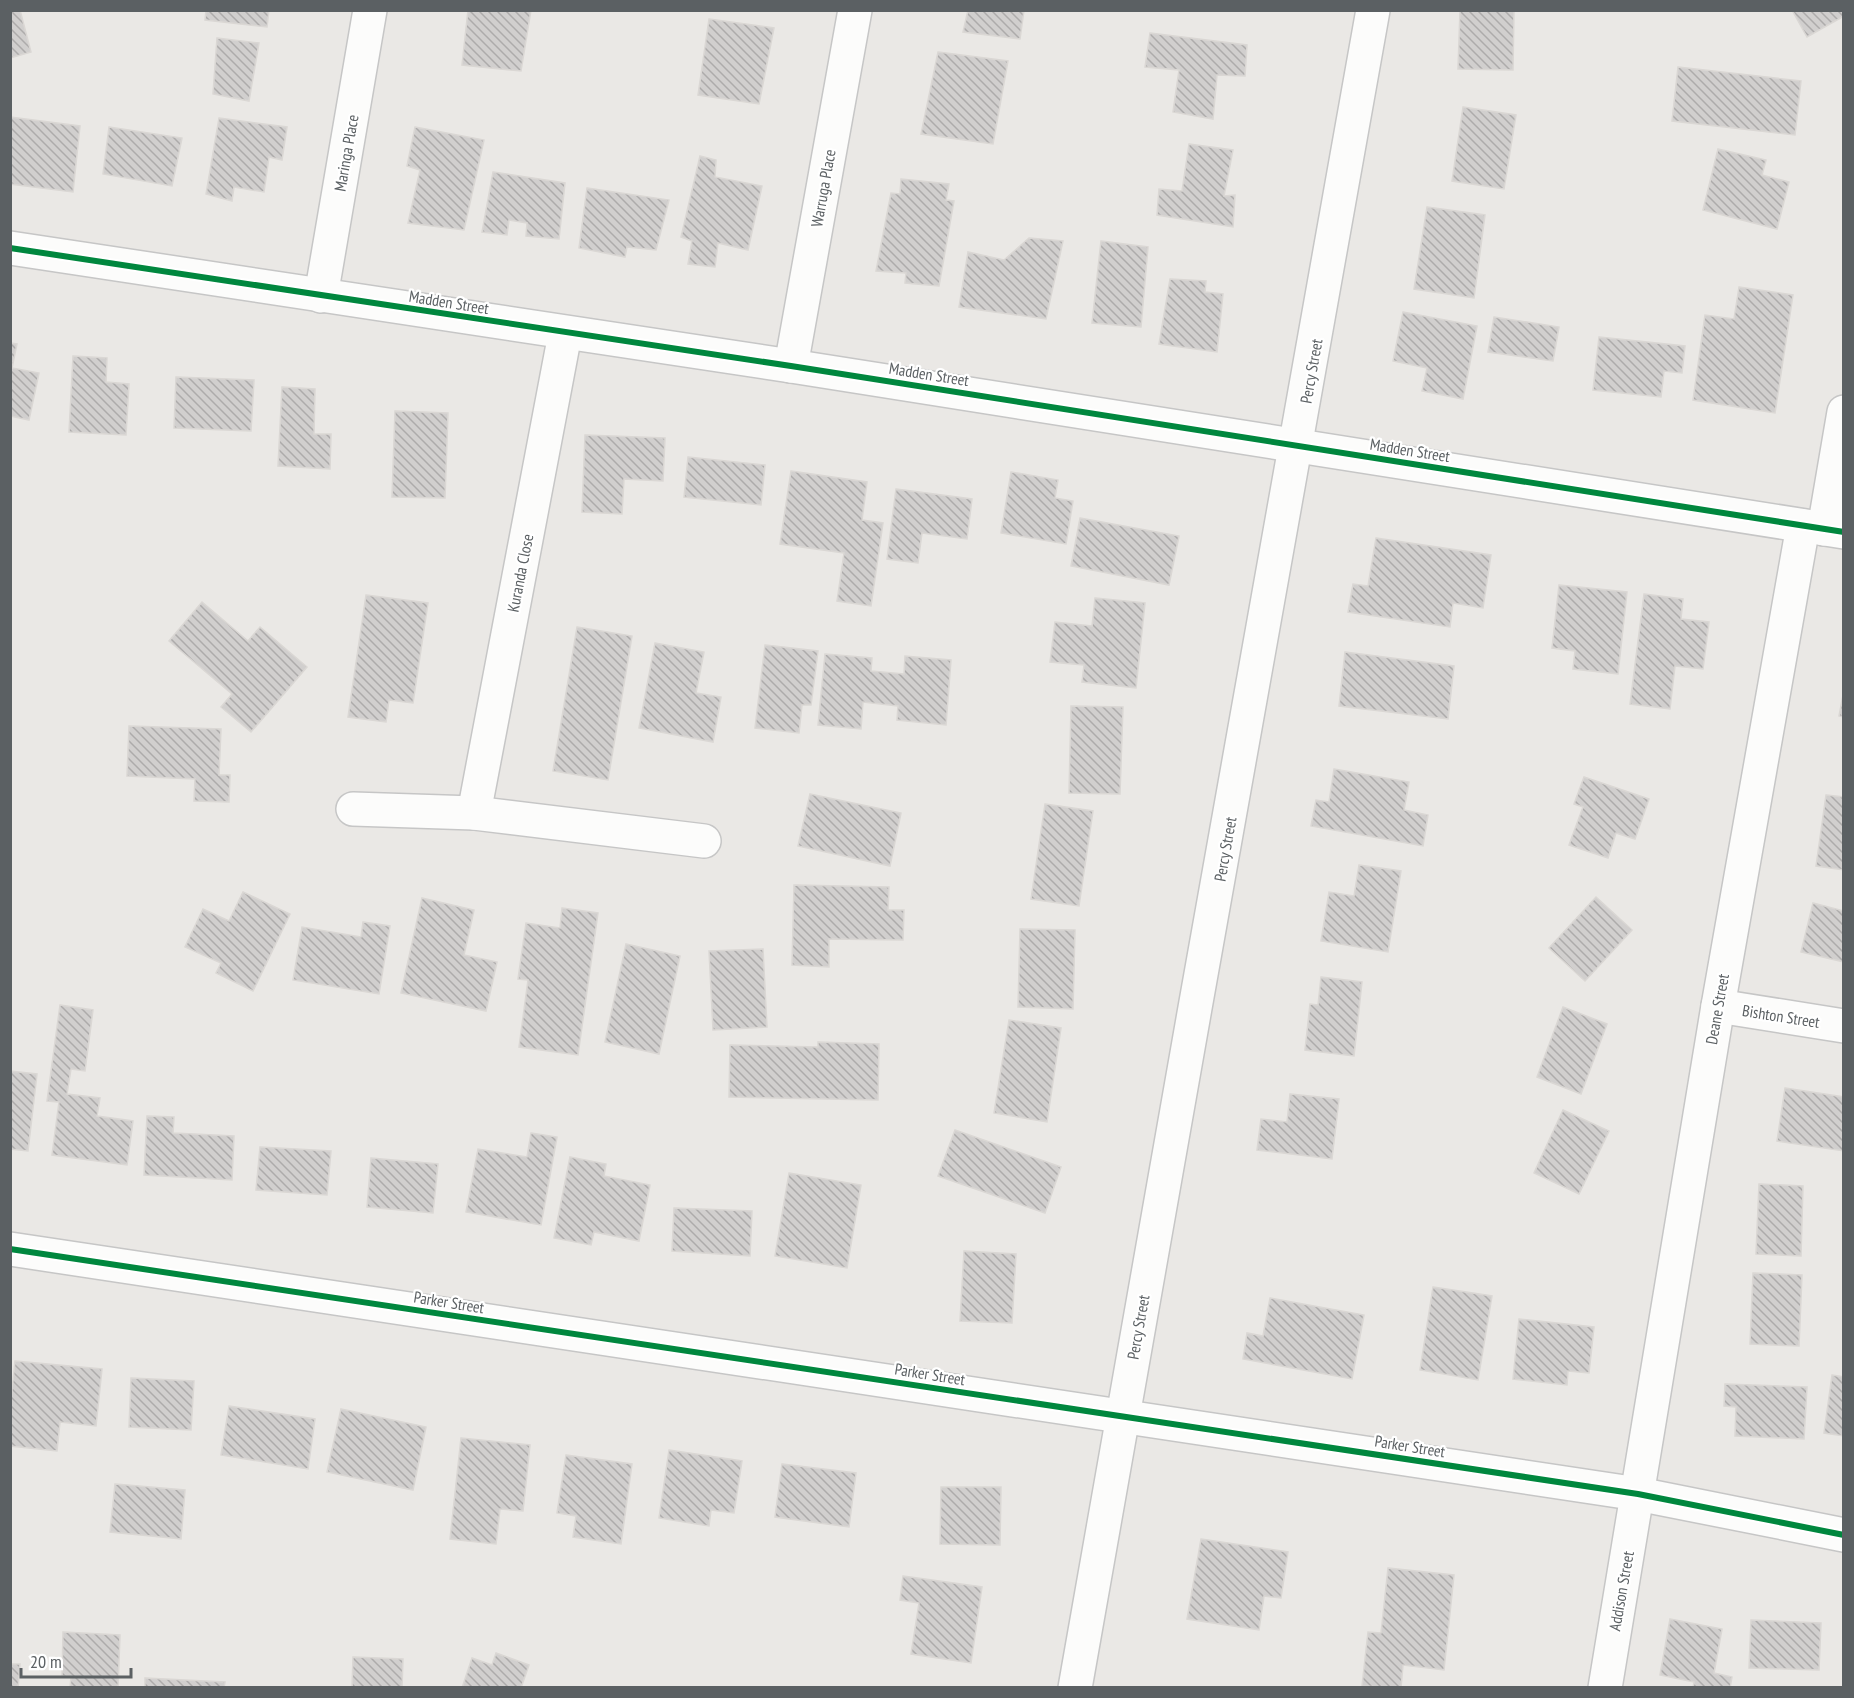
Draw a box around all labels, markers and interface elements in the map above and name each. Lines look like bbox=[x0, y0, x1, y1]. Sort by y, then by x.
street label: Maringa Place bbox=[329, 113, 363, 193]
street label: Warruga Place bbox=[806, 148, 840, 228]
street label: Madden Street bbox=[408, 286, 491, 318]
street label: Percy Street bbox=[1295, 337, 1327, 405]
street label: Madden Street bbox=[888, 358, 971, 390]
street label: Madden Street bbox=[1369, 434, 1452, 466]
street label: Kuranda Close bbox=[503, 532, 537, 614]
street label: Percy Street bbox=[1209, 815, 1241, 883]
street label: Deane Street bbox=[1701, 971, 1733, 1046]
street label: Bishton Street bbox=[1741, 1000, 1822, 1032]
street label: Parker Street bbox=[412, 1287, 486, 1318]
street label: Percy Street bbox=[1122, 1293, 1154, 1361]
street label: Parker Street bbox=[893, 1359, 967, 1390]
street label: Parker Street bbox=[1373, 1431, 1447, 1462]
street label: Addison Street bbox=[1604, 1549, 1638, 1633]
scale bar bbox=[21, 1641, 130, 1679]
text: 20 m bbox=[30, 1650, 62, 1673]

